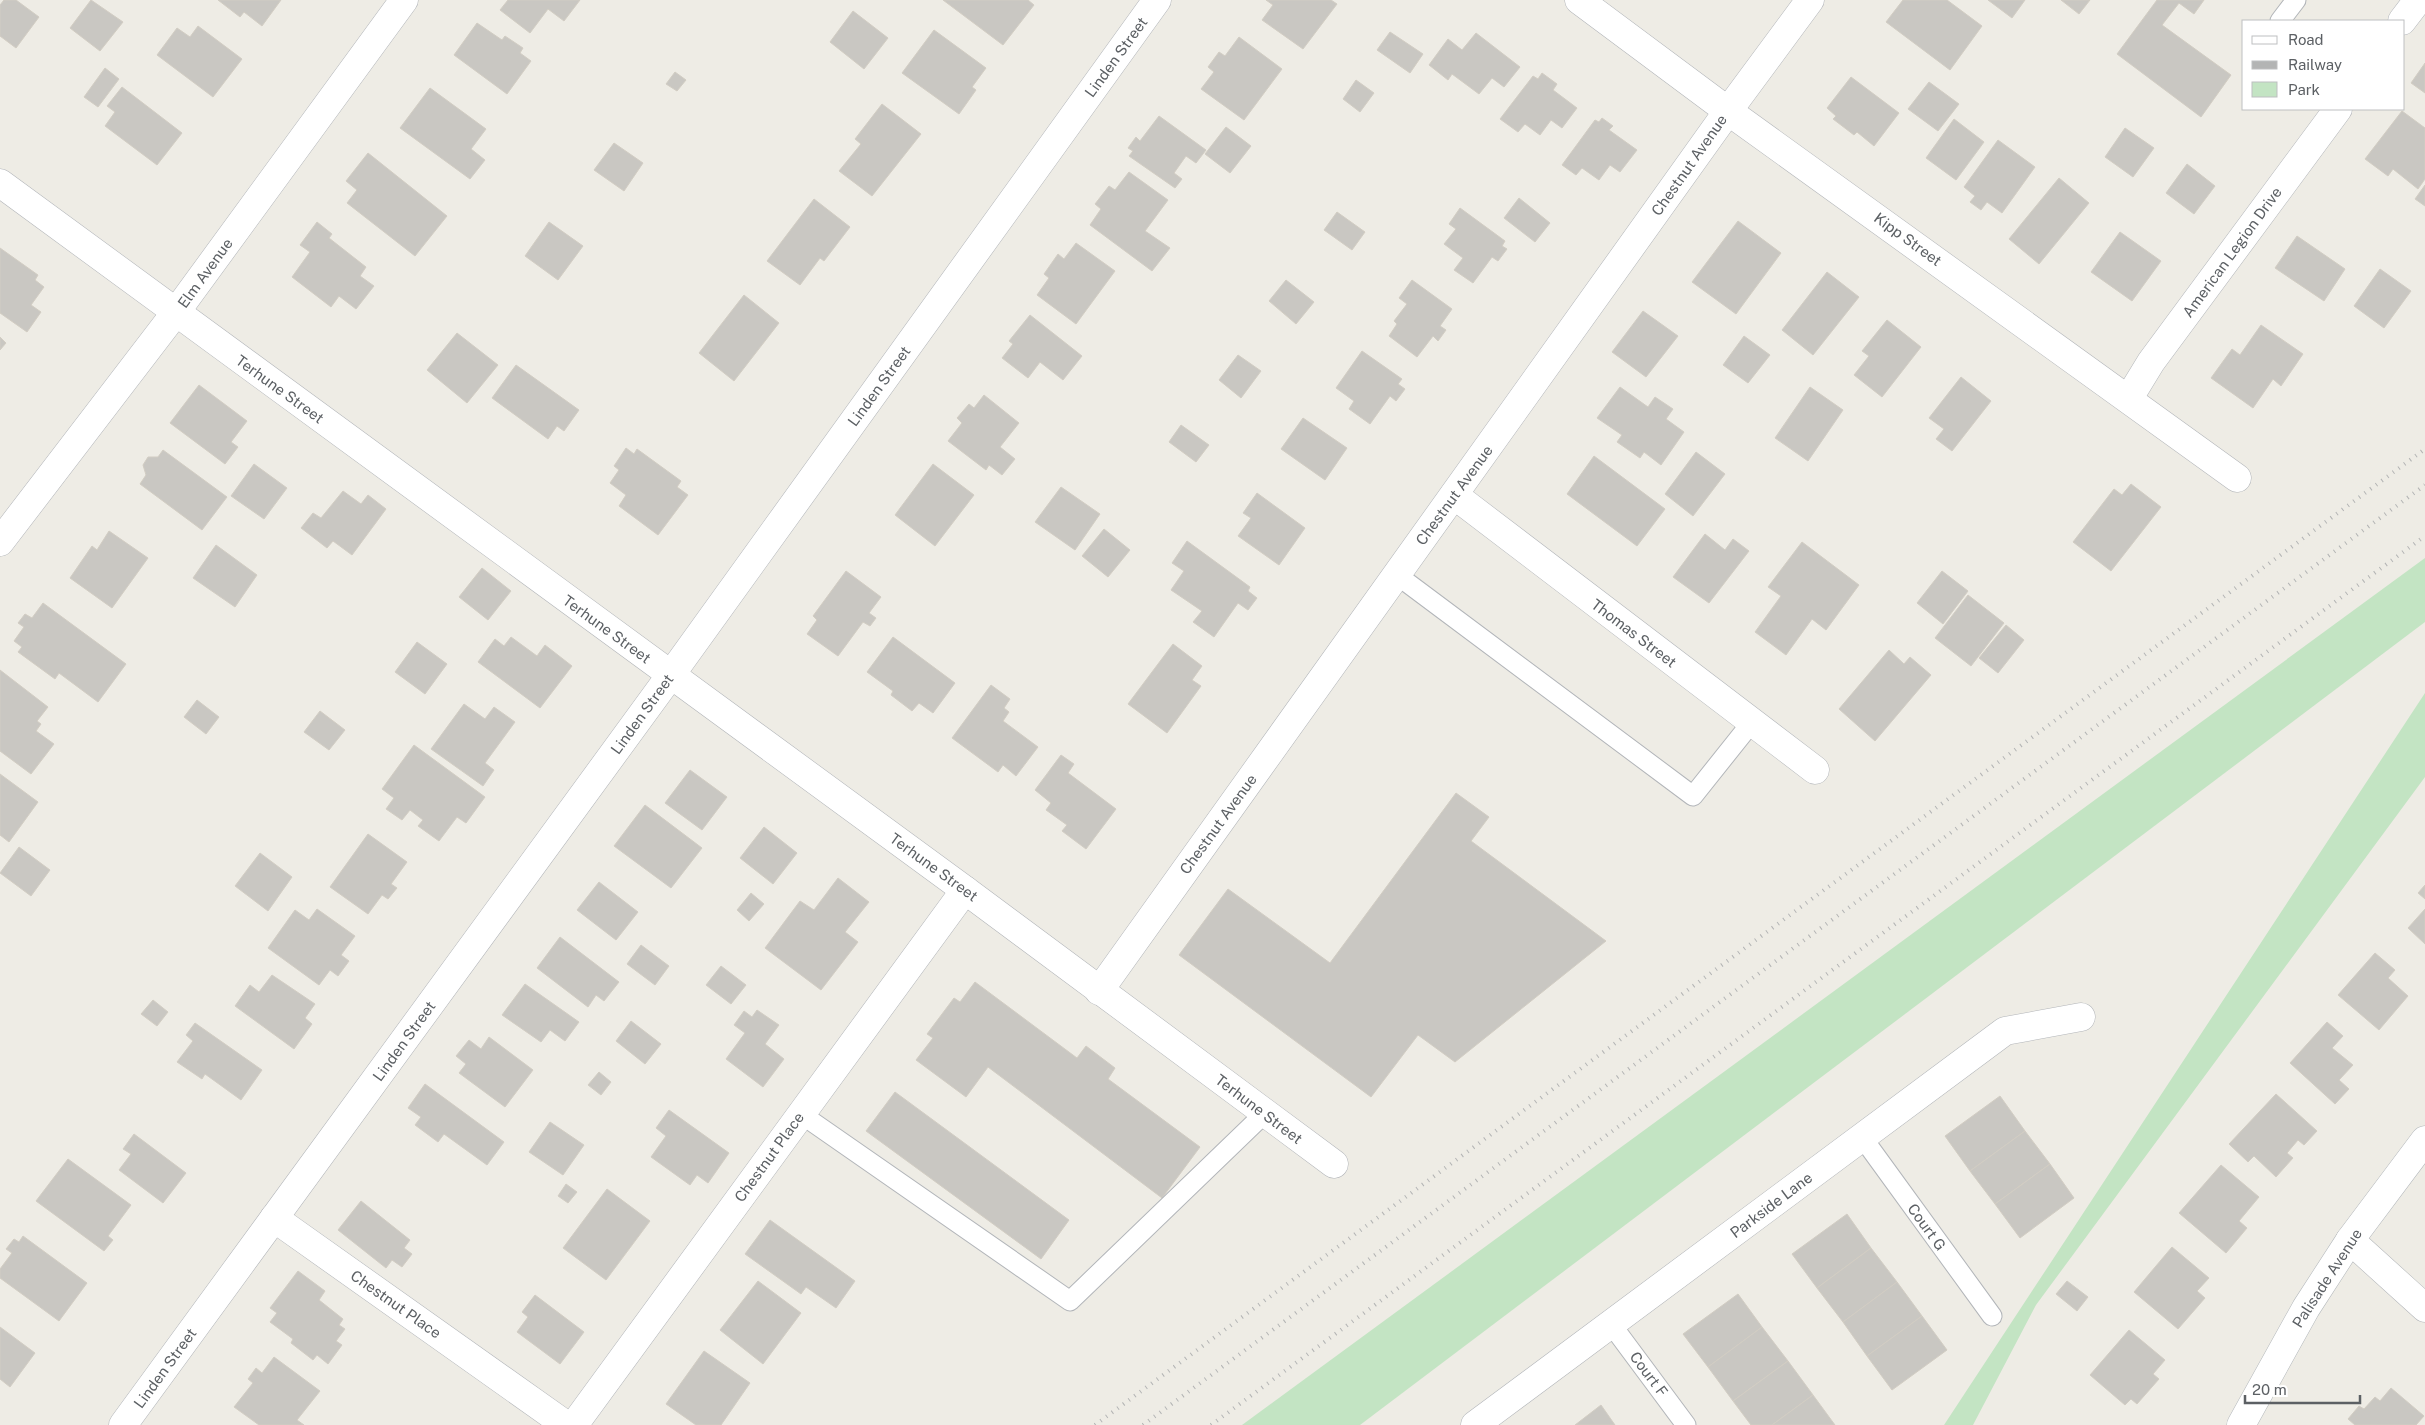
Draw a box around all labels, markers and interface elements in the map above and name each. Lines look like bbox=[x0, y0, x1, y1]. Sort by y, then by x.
street label: Linden Street bbox=[1081, 14, 1151, 100]
legend bbox=[2242, 20, 2405, 110]
text: Road bbox=[2288, 31, 2324, 48]
text: Railway bbox=[2288, 56, 2342, 73]
text: Park bbox=[2288, 81, 2320, 98]
street label: Chestnut Avenue bbox=[1648, 111, 1730, 219]
street label: American Legion Drive bbox=[2179, 184, 2285, 320]
street label: Kipp Street bbox=[1871, 209, 1945, 269]
street label: Elm Avenue bbox=[174, 235, 236, 311]
street label: Linden Street bbox=[844, 343, 914, 429]
street label: Terhune Street bbox=[233, 351, 327, 427]
street label: Chestnut Avenue bbox=[1412, 442, 1496, 548]
street label: Terhune Street bbox=[560, 591, 654, 667]
street label: Thomas Street bbox=[1588, 595, 1680, 671]
street label: Linden Street bbox=[607, 671, 677, 757]
street label: Chestnut Avenue bbox=[1176, 771, 1260, 877]
street label: Terhune Street bbox=[887, 829, 981, 905]
street label: Linden Street bbox=[369, 998, 439, 1084]
street label: Terhune Street bbox=[1212, 1071, 1306, 1147]
street label: Chestnut Place bbox=[731, 1109, 807, 1205]
street label: Parkside Lane bbox=[1727, 1169, 1815, 1241]
street label: Court G bbox=[1904, 1200, 1950, 1254]
street label: Palisade Avenue bbox=[2289, 1225, 2365, 1331]
street label: Chestnut Place bbox=[348, 1267, 444, 1341]
street label: Linden Street bbox=[130, 1325, 200, 1411]
street label: Court F bbox=[1627, 1348, 1671, 1400]
scale bar bbox=[2245, 1372, 2360, 1404]
text: 20 m bbox=[2252, 1381, 2287, 1398]

